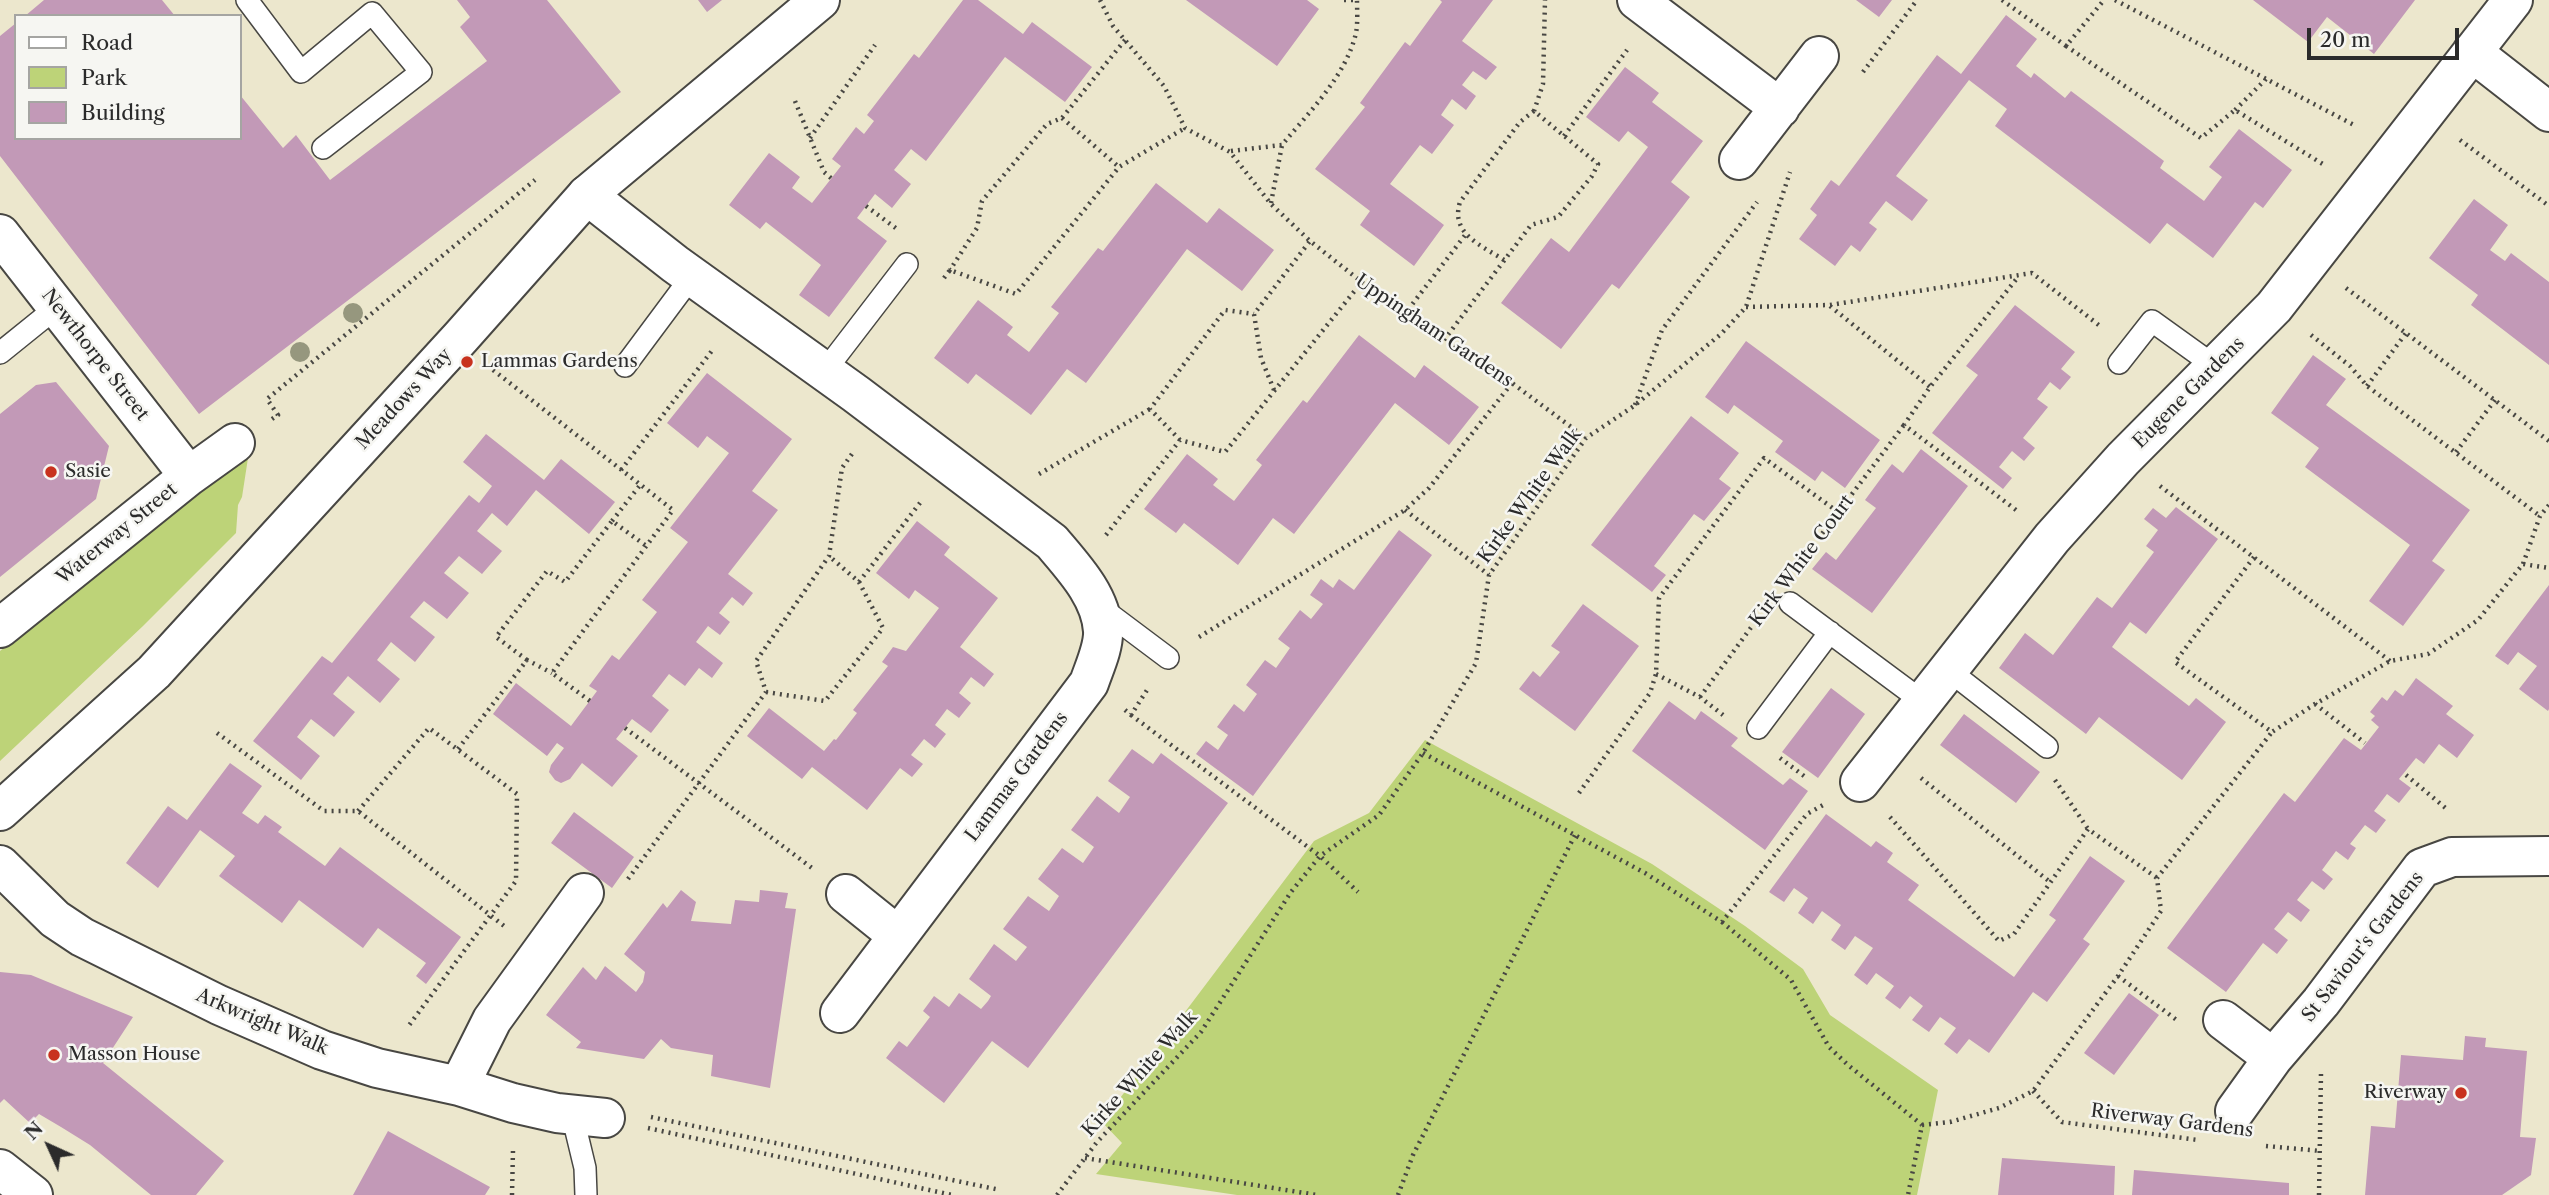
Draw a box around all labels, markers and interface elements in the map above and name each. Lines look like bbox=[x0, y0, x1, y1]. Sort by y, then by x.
legend bbox=[14, 14, 242, 140]
scale bar bbox=[2311, 14, 2463, 58]
text: 20 m bbox=[2320, 27, 2371, 52]
text: Road bbox=[81, 30, 133, 55]
text: Park bbox=[81, 65, 127, 90]
text: Building bbox=[81, 100, 165, 125]
street label: Uppingham Gardens bbox=[1351, 270, 1517, 392]
street label: Newthorpe Street bbox=[37, 285, 153, 425]
street label: Eugene Gardens bbox=[2128, 332, 2250, 454]
street label: Meadows Way bbox=[351, 344, 457, 454]
place label: Lammas Gardens bbox=[481, 351, 638, 373]
marker: Lammas Gardens bbox=[459, 354, 475, 370]
street label: Kirke White Walk bbox=[1473, 424, 1587, 568]
place label: Sasie bbox=[65, 461, 111, 483]
marker: Sasie bbox=[43, 464, 59, 480]
street label: Waterway Street bbox=[52, 478, 182, 590]
street label: Kirk White Court bbox=[1745, 491, 1859, 631]
street label: Lammas Gardens bbox=[961, 708, 1073, 846]
street label: St Saviour's Gardens bbox=[2297, 867, 2429, 1027]
street label: Arkwright Walk bbox=[192, 984, 332, 1060]
street label: Kirke White Walk bbox=[1077, 1006, 1203, 1142]
place label: Masson House bbox=[68, 1044, 200, 1066]
marker: Masson House bbox=[46, 1047, 62, 1063]
place label: Riverway bbox=[2364, 1082, 2447, 1104]
marker: Riverway bbox=[2453, 1085, 2469, 1101]
street label: Riverway Gardens bbox=[2089, 1100, 2255, 1142]
north arrow bbox=[14, 1111, 84, 1181]
text: N bbox=[20, 1117, 48, 1145]

